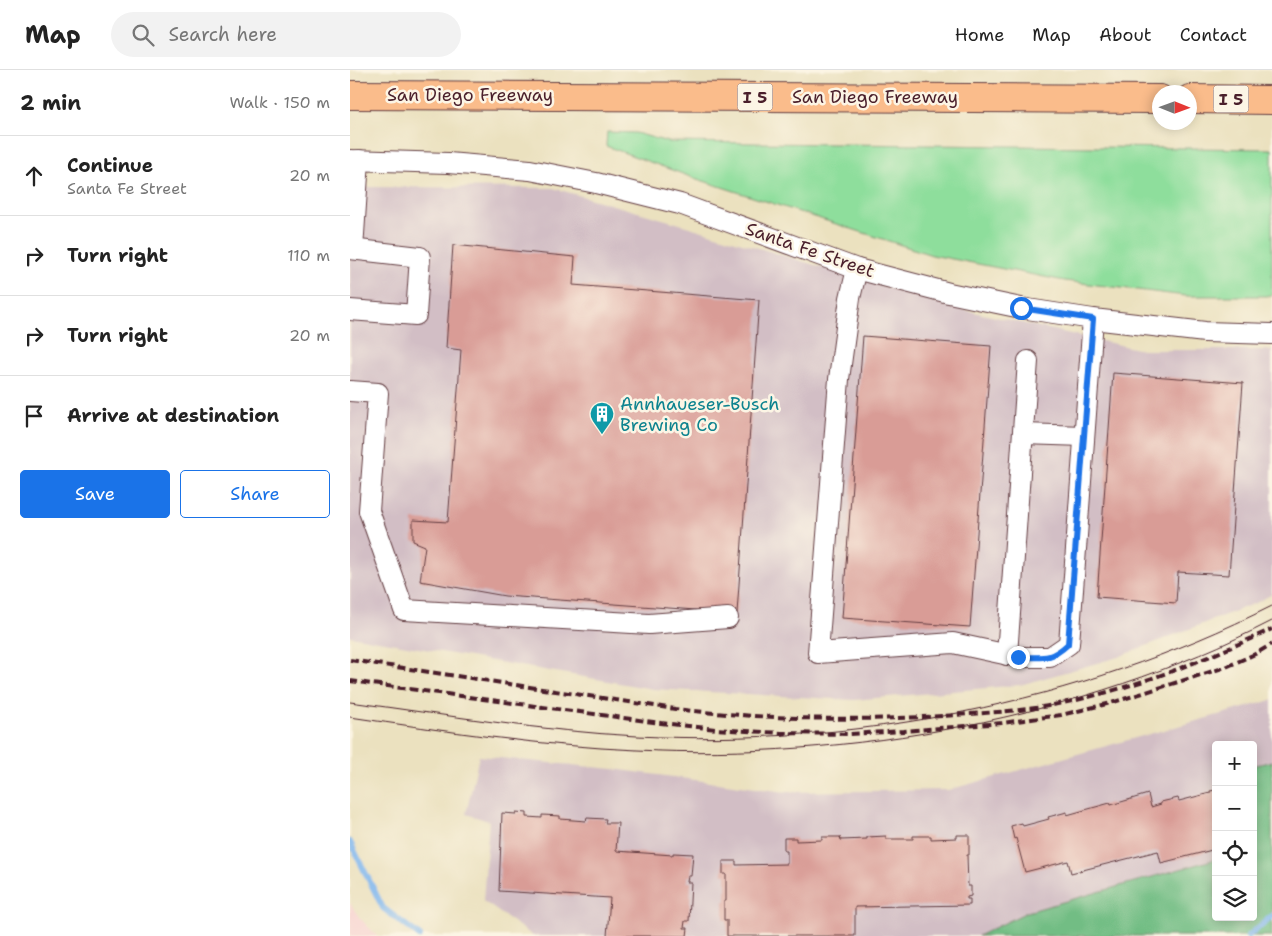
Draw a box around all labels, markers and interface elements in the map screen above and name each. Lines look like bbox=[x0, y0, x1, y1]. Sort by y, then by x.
search box bbox=[111, 12, 461, 57]
text: Map bbox=[25, 19, 81, 51]
icon: search bbox=[129, 21, 157, 49]
text: Search here bbox=[169, 22, 277, 47]
text: Home bbox=[955, 23, 1004, 47]
text: Map bbox=[1032, 23, 1071, 47]
text: About bbox=[1099, 23, 1152, 47]
text: Contact bbox=[1180, 23, 1247, 47]
street label: San Diego Freeway bbox=[387, 83, 553, 107]
road number: I 5 bbox=[738, 84, 772, 111]
street label: San Diego Freeway bbox=[792, 85, 958, 109]
north arrow bbox=[1152, 85, 1197, 130]
road number: I 5 bbox=[1214, 85, 1248, 112]
text: 2 min bbox=[20, 89, 81, 117]
text: Walk · 150 m bbox=[229, 92, 330, 113]
text: Continue bbox=[67, 153, 153, 178]
icon: ahead bbox=[20, 162, 48, 190]
text: 20 m bbox=[289, 165, 330, 186]
text: Santa Fe Street bbox=[67, 178, 187, 199]
street label: Santa Fe Street bbox=[742, 217, 878, 283]
icon: right bbox=[20, 242, 48, 270]
text: Turn right bbox=[67, 243, 168, 268]
text: 110 m bbox=[287, 245, 330, 266]
route start bbox=[1010, 297, 1033, 320]
icon: right bbox=[20, 322, 48, 350]
text: Turn right bbox=[67, 323, 168, 348]
text: 20 m bbox=[289, 325, 330, 346]
place label: Annhaueser-Busch Brewing Co bbox=[620, 392, 779, 437]
building icon: Annhaueser-Busch Brewing Co bbox=[589, 401, 615, 435]
icon: arrive bbox=[20, 402, 48, 430]
text: Arrive at destination bbox=[67, 403, 279, 428]
button: Save bbox=[20, 470, 170, 518]
button: Share bbox=[180, 470, 330, 518]
route end bbox=[1007, 646, 1030, 669]
map controls bbox=[1212, 741, 1257, 921]
button: + bbox=[1212, 741, 1257, 786]
button: − bbox=[1212, 786, 1257, 831]
button: locate bbox=[1212, 831, 1257, 876]
button: layers bbox=[1212, 876, 1257, 921]

